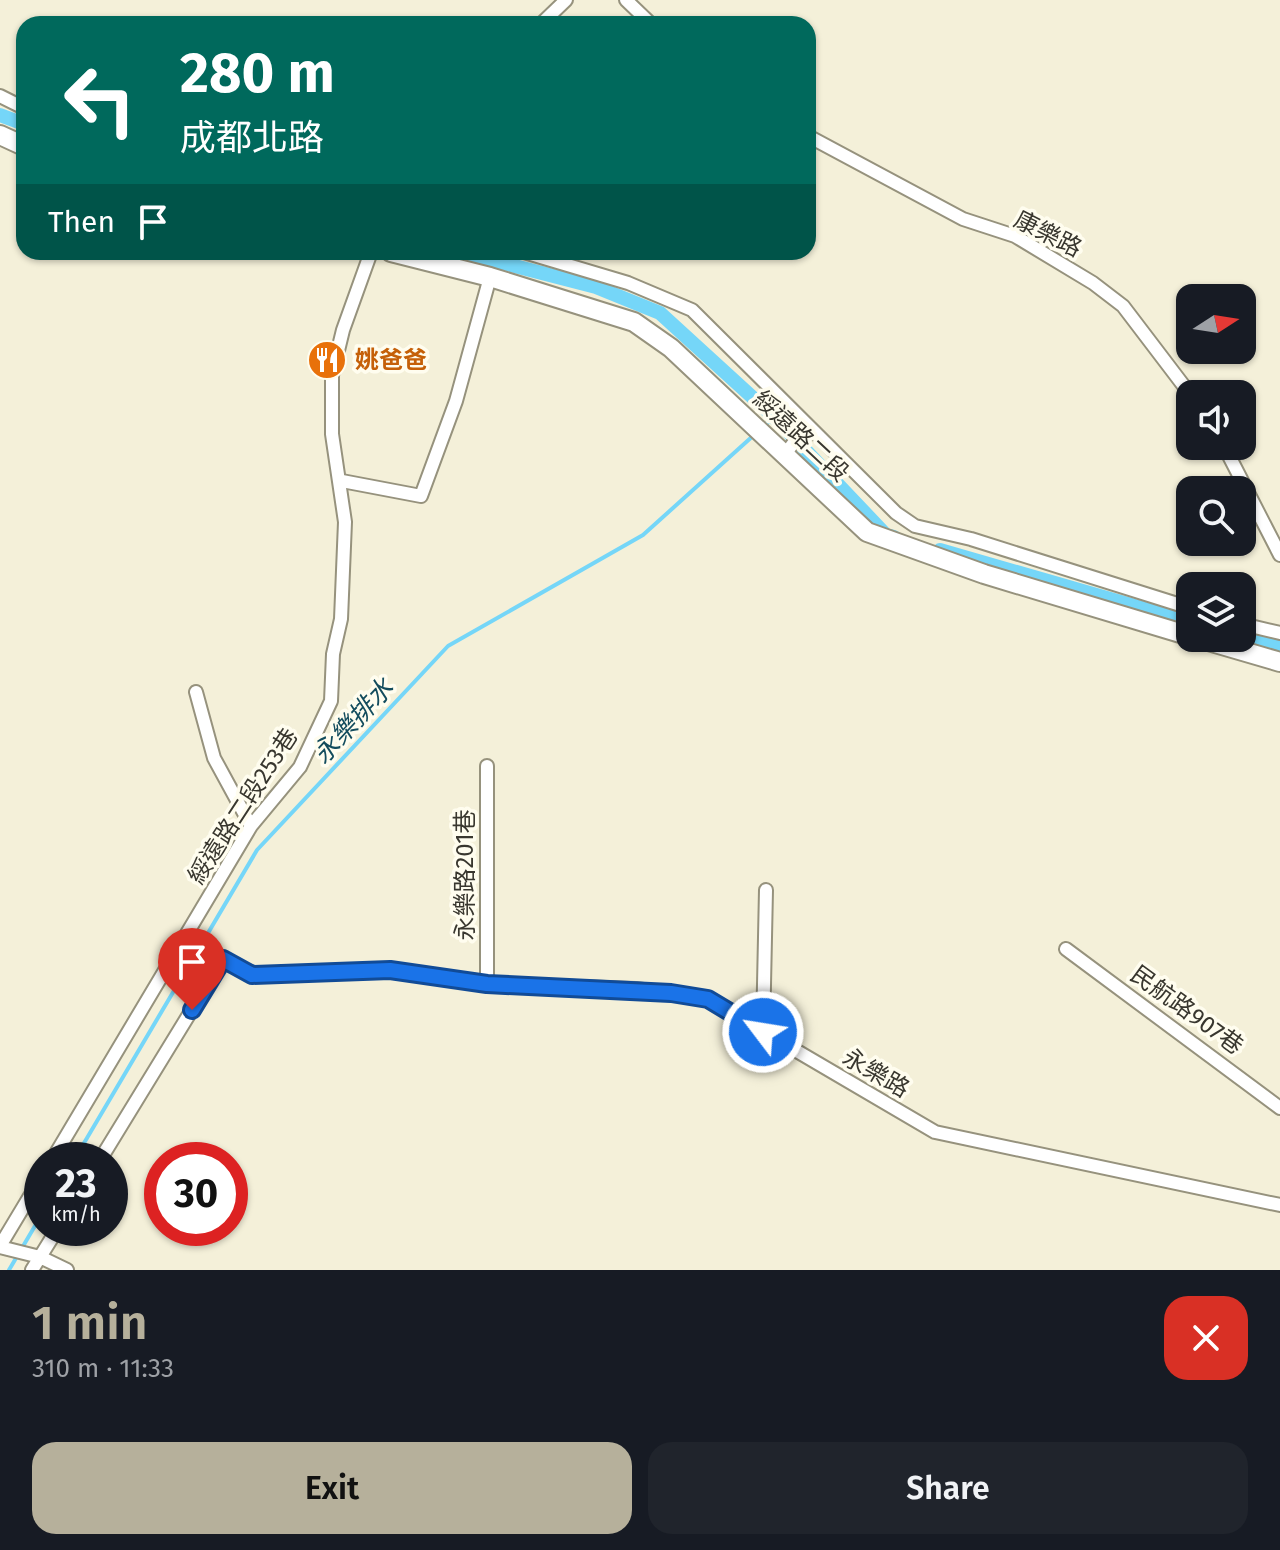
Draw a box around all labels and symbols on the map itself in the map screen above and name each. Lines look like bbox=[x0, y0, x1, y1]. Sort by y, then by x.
street label: 康樂路 bbox=[1010, 205, 1086, 263]
north arrow bbox=[1176, 284, 1256, 364]
restaurant icon: 姚爸爸 bbox=[306, 339, 348, 381]
place label: 姚爸爸 bbox=[355, 346, 427, 374]
street label: 綏遠路二段 bbox=[748, 385, 854, 487]
water label: 永樂排水 bbox=[307, 672, 401, 770]
street label: 綏遠路二段253巷 bbox=[182, 723, 304, 889]
street label: 永樂路201巷 bbox=[451, 809, 479, 941]
pin bbox=[158, 928, 226, 1010]
street label: 民航路907巷 bbox=[1125, 960, 1249, 1060]
position arrow bbox=[721, 990, 805, 1074]
street label: 永樂路 bbox=[838, 1043, 914, 1103]
speed limit sign: 30 bbox=[144, 1142, 248, 1246]

